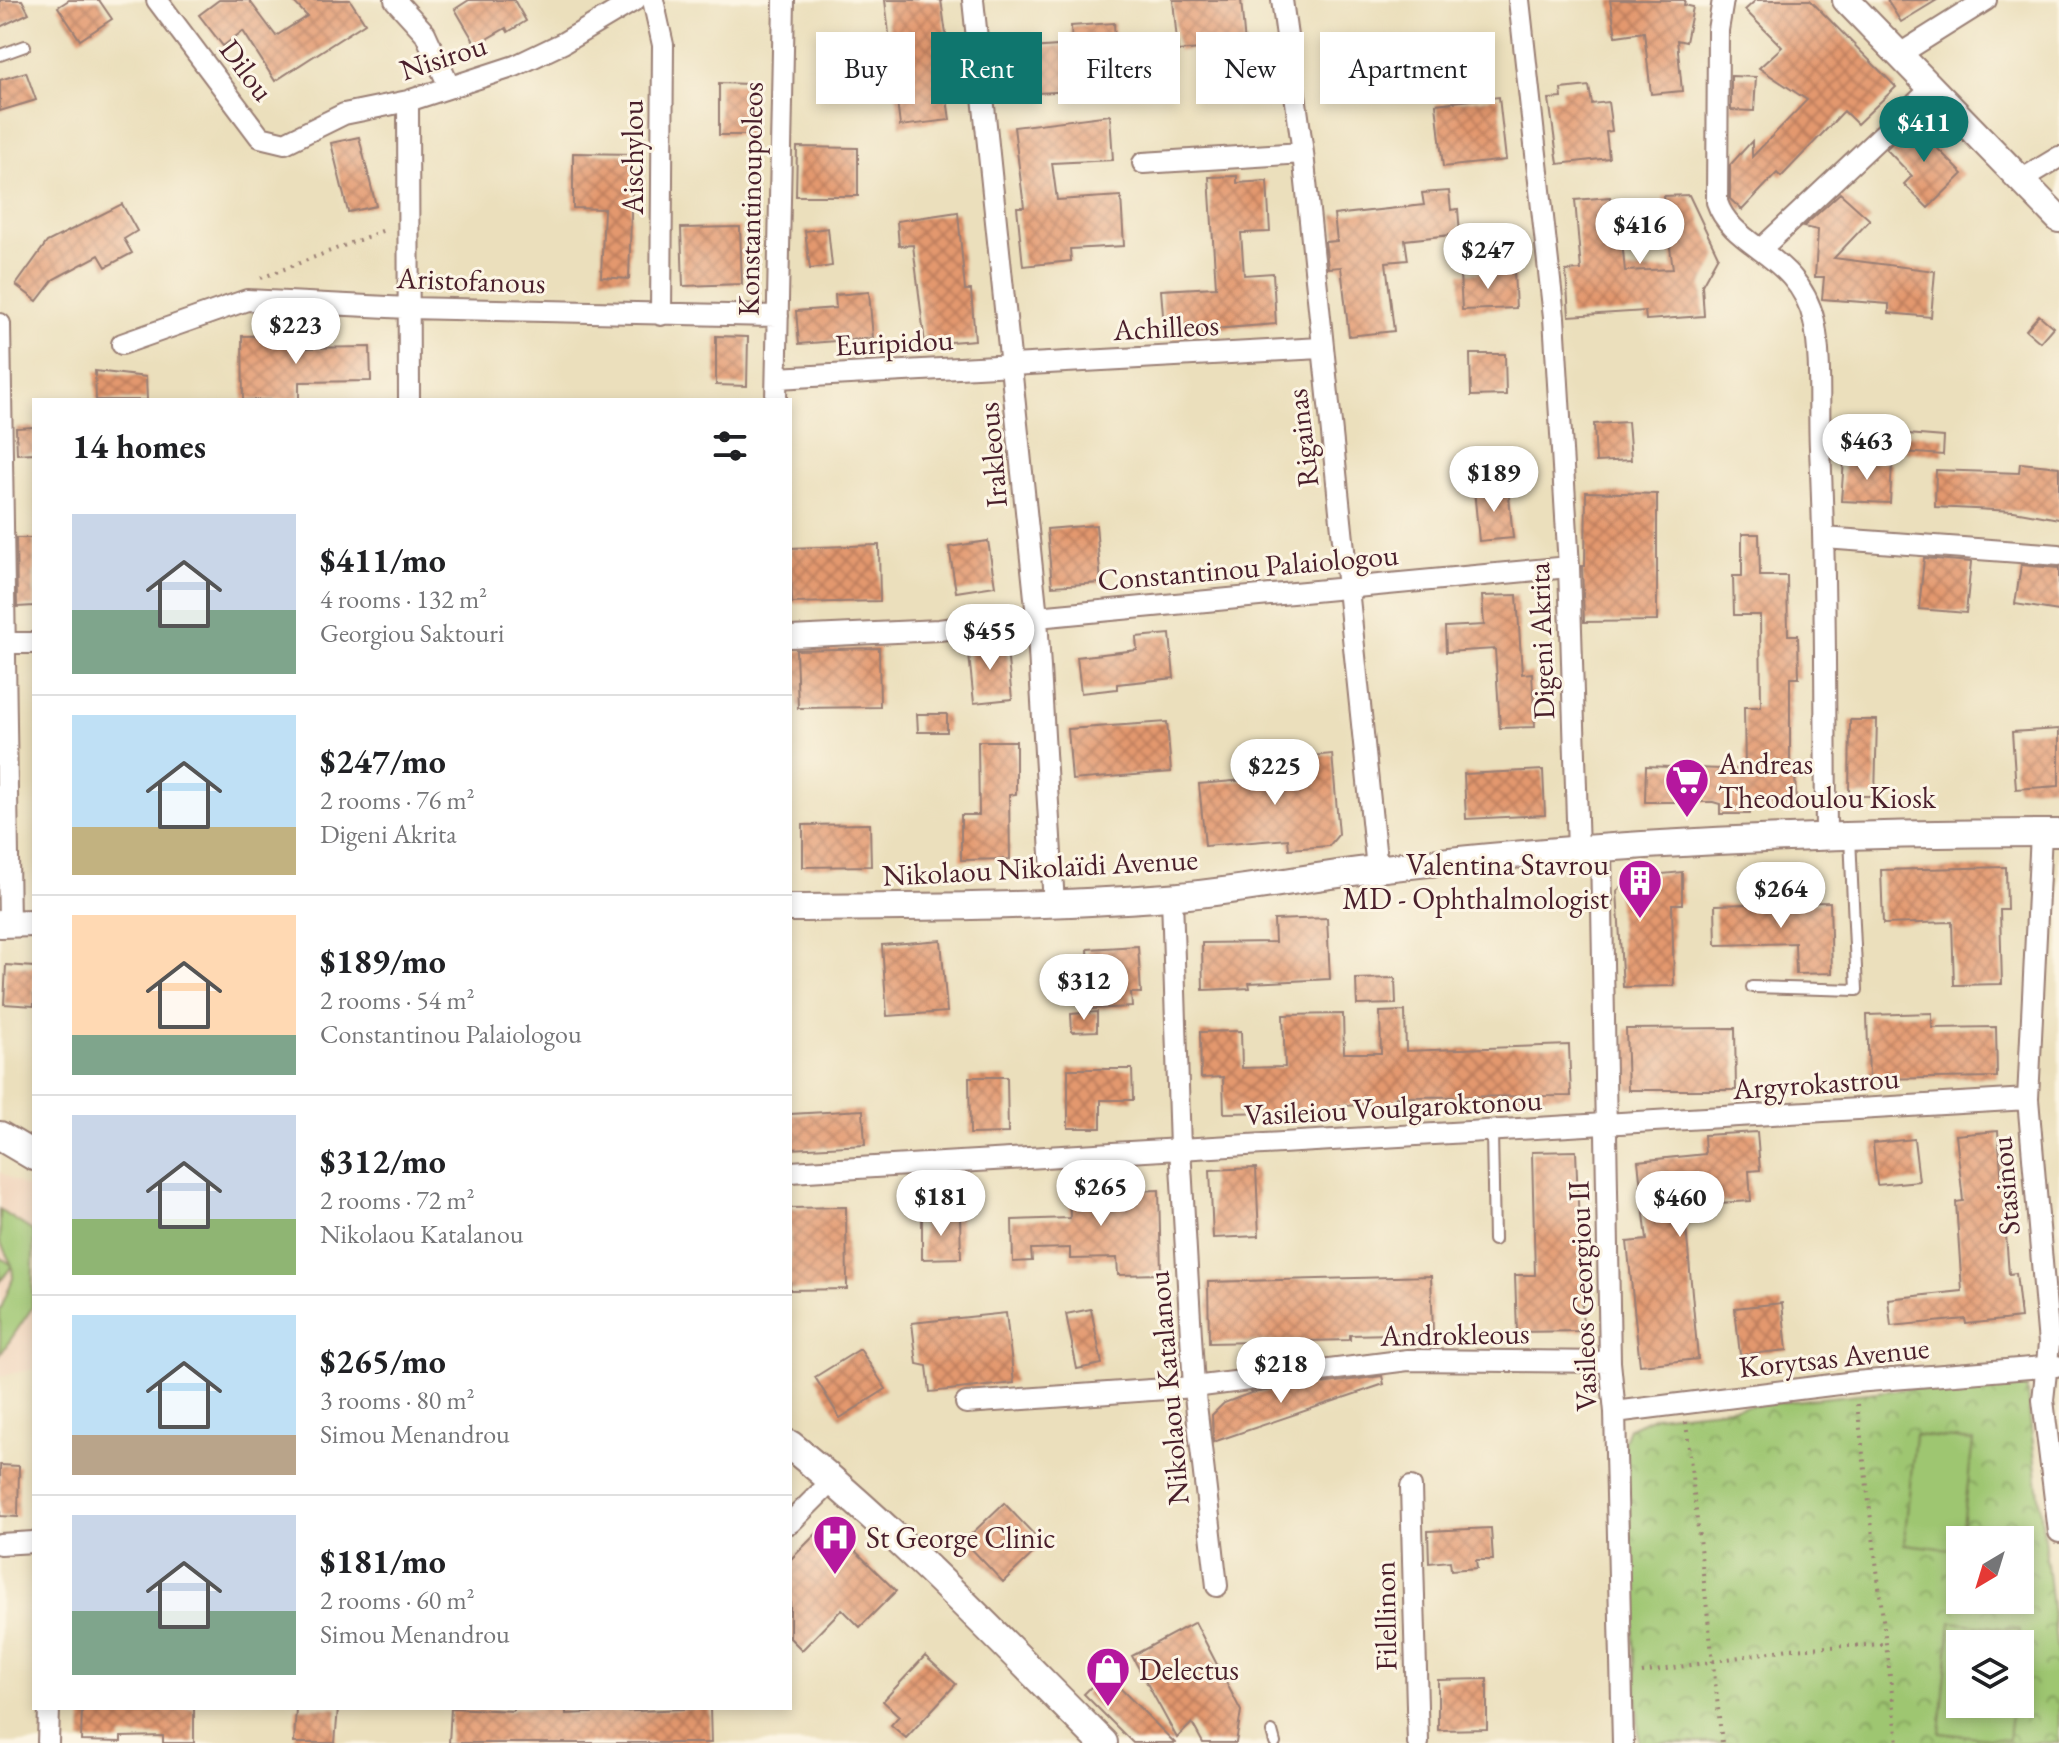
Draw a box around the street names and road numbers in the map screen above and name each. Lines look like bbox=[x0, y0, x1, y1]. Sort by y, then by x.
street label: Nisirou bbox=[395, 25, 491, 89]
street label: Dilou bbox=[211, 31, 283, 109]
street label: Konstantinoupoleos bbox=[728, 81, 772, 317]
street label: Aischylou bbox=[613, 99, 652, 216]
street label: Aristofanous bbox=[395, 258, 546, 302]
street label: Achilleos bbox=[1111, 305, 1220, 349]
street label: Euripidou bbox=[834, 319, 955, 365]
street label: Rigainas bbox=[1277, 387, 1327, 489]
street label: Irakleous bbox=[968, 401, 1016, 509]
street label: Constantinou Palaiologou bbox=[1096, 534, 1400, 600]
street label: Digeni Akrita bbox=[1519, 562, 1563, 720]
street label: Nikolaou Nikolaïdi Avenue bbox=[881, 839, 1199, 895]
street label: Argyrokastrou bbox=[1730, 1058, 1901, 1108]
street label: Vasileiou Voulgaroktonou bbox=[1243, 1080, 1543, 1134]
street label: Stasinou bbox=[1981, 1135, 2029, 1237]
street label: Vasileos Georgiou II bbox=[1558, 1180, 1606, 1412]
street label: Nikolaou Katalanou bbox=[1138, 1269, 1198, 1507]
street label: Androkleous bbox=[1379, 1313, 1530, 1355]
street label: Korytsas Avenue bbox=[1737, 1328, 1931, 1386]
street label: Filellinon bbox=[1365, 1561, 1405, 1671]

